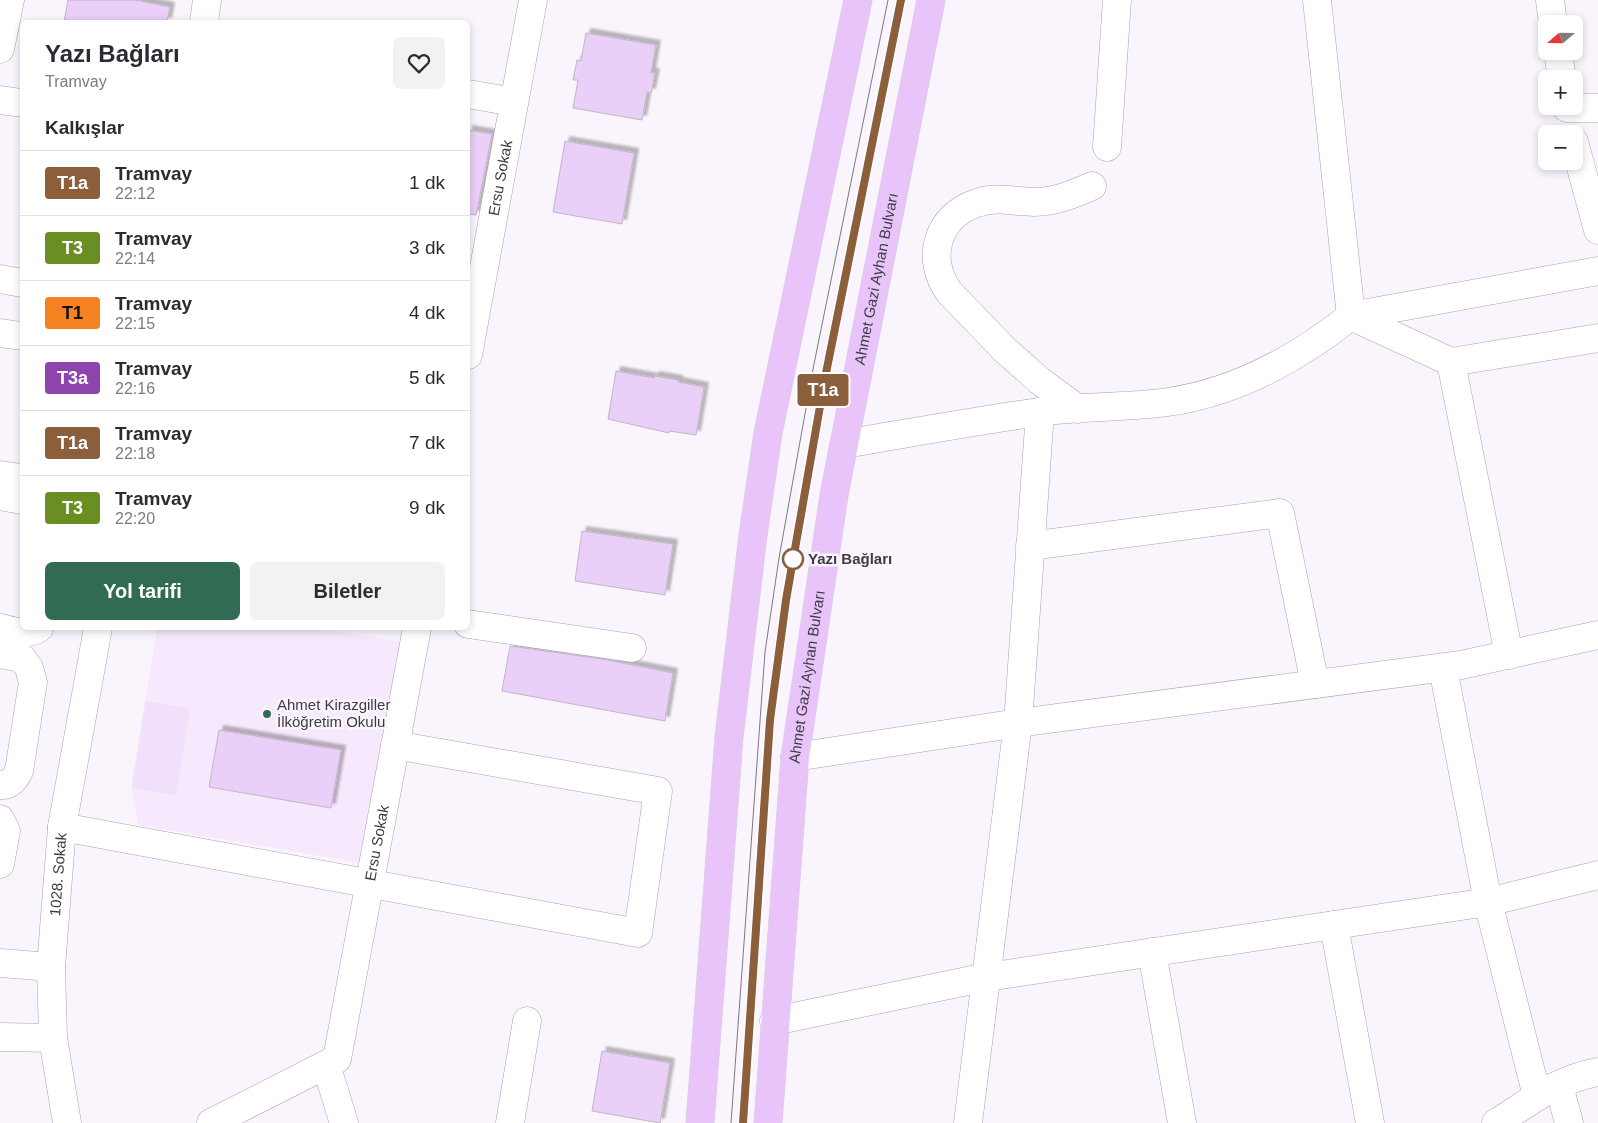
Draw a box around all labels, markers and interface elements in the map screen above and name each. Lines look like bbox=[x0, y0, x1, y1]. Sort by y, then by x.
north arrow bbox=[1538, 15, 1582, 60]
map controls bbox=[1538, 15, 1583, 170]
button: heart bbox=[393, 37, 445, 89]
text: Yazı Bağları bbox=[45, 40, 180, 67]
button: + bbox=[1538, 70, 1583, 115]
text: Tramvay bbox=[45, 73, 107, 90]
text: Kalkışlar bbox=[45, 117, 124, 138]
button: − bbox=[1538, 125, 1583, 170]
street label: Ersu Sokak bbox=[485, 138, 515, 217]
text: Tramvay bbox=[115, 163, 192, 184]
text: 1 dk bbox=[409, 172, 445, 193]
text: T1a bbox=[57, 173, 88, 193]
text: 22:12 bbox=[115, 185, 155, 202]
street label: Ahmet Gazi Ayhan Bulvarı bbox=[851, 191, 901, 366]
text: Tramvay bbox=[115, 228, 192, 249]
text: 3 dk bbox=[409, 237, 445, 258]
text: T3 bbox=[62, 238, 83, 258]
text: 22:14 bbox=[115, 250, 155, 267]
text: Tramvay bbox=[115, 293, 192, 314]
text: 4 dk bbox=[409, 302, 445, 323]
text: T1 bbox=[62, 303, 83, 323]
text: 22:15 bbox=[115, 315, 155, 332]
text: Tramvay bbox=[115, 358, 192, 379]
text: 5 dk bbox=[409, 367, 445, 388]
text: T3a bbox=[57, 368, 88, 388]
line badge: T1a bbox=[794, 374, 852, 406]
text: 22:16 bbox=[115, 380, 155, 397]
text: T1a bbox=[807, 380, 839, 400]
text: Tramvay bbox=[115, 423, 192, 444]
text: 7 dk bbox=[409, 432, 445, 453]
text: T1a bbox=[57, 433, 88, 453]
text: 22:18 bbox=[115, 445, 155, 462]
text: Tramvay bbox=[115, 488, 192, 509]
text: 9 dk bbox=[409, 497, 445, 518]
text: T3 bbox=[62, 498, 83, 518]
text: 22:20 bbox=[115, 510, 155, 527]
marker: Yazı Bağları bbox=[782, 548, 804, 570]
place label: Yazı Bağları bbox=[808, 550, 892, 567]
button: Yol tarifi bbox=[45, 562, 240, 620]
button: Biletler bbox=[250, 562, 445, 620]
street label: Ahmet Gazi Ayhan Bulvarı bbox=[786, 589, 828, 764]
place label: Ahmet Kirazgiller İlköğretim Okulu bbox=[277, 696, 390, 730]
marker: Ahmet Kirazgiller İlköğretim Okulu bbox=[261, 708, 273, 720]
street label: Ersu Sokak bbox=[361, 803, 392, 882]
street label: 1028. Sokak bbox=[46, 832, 70, 917]

